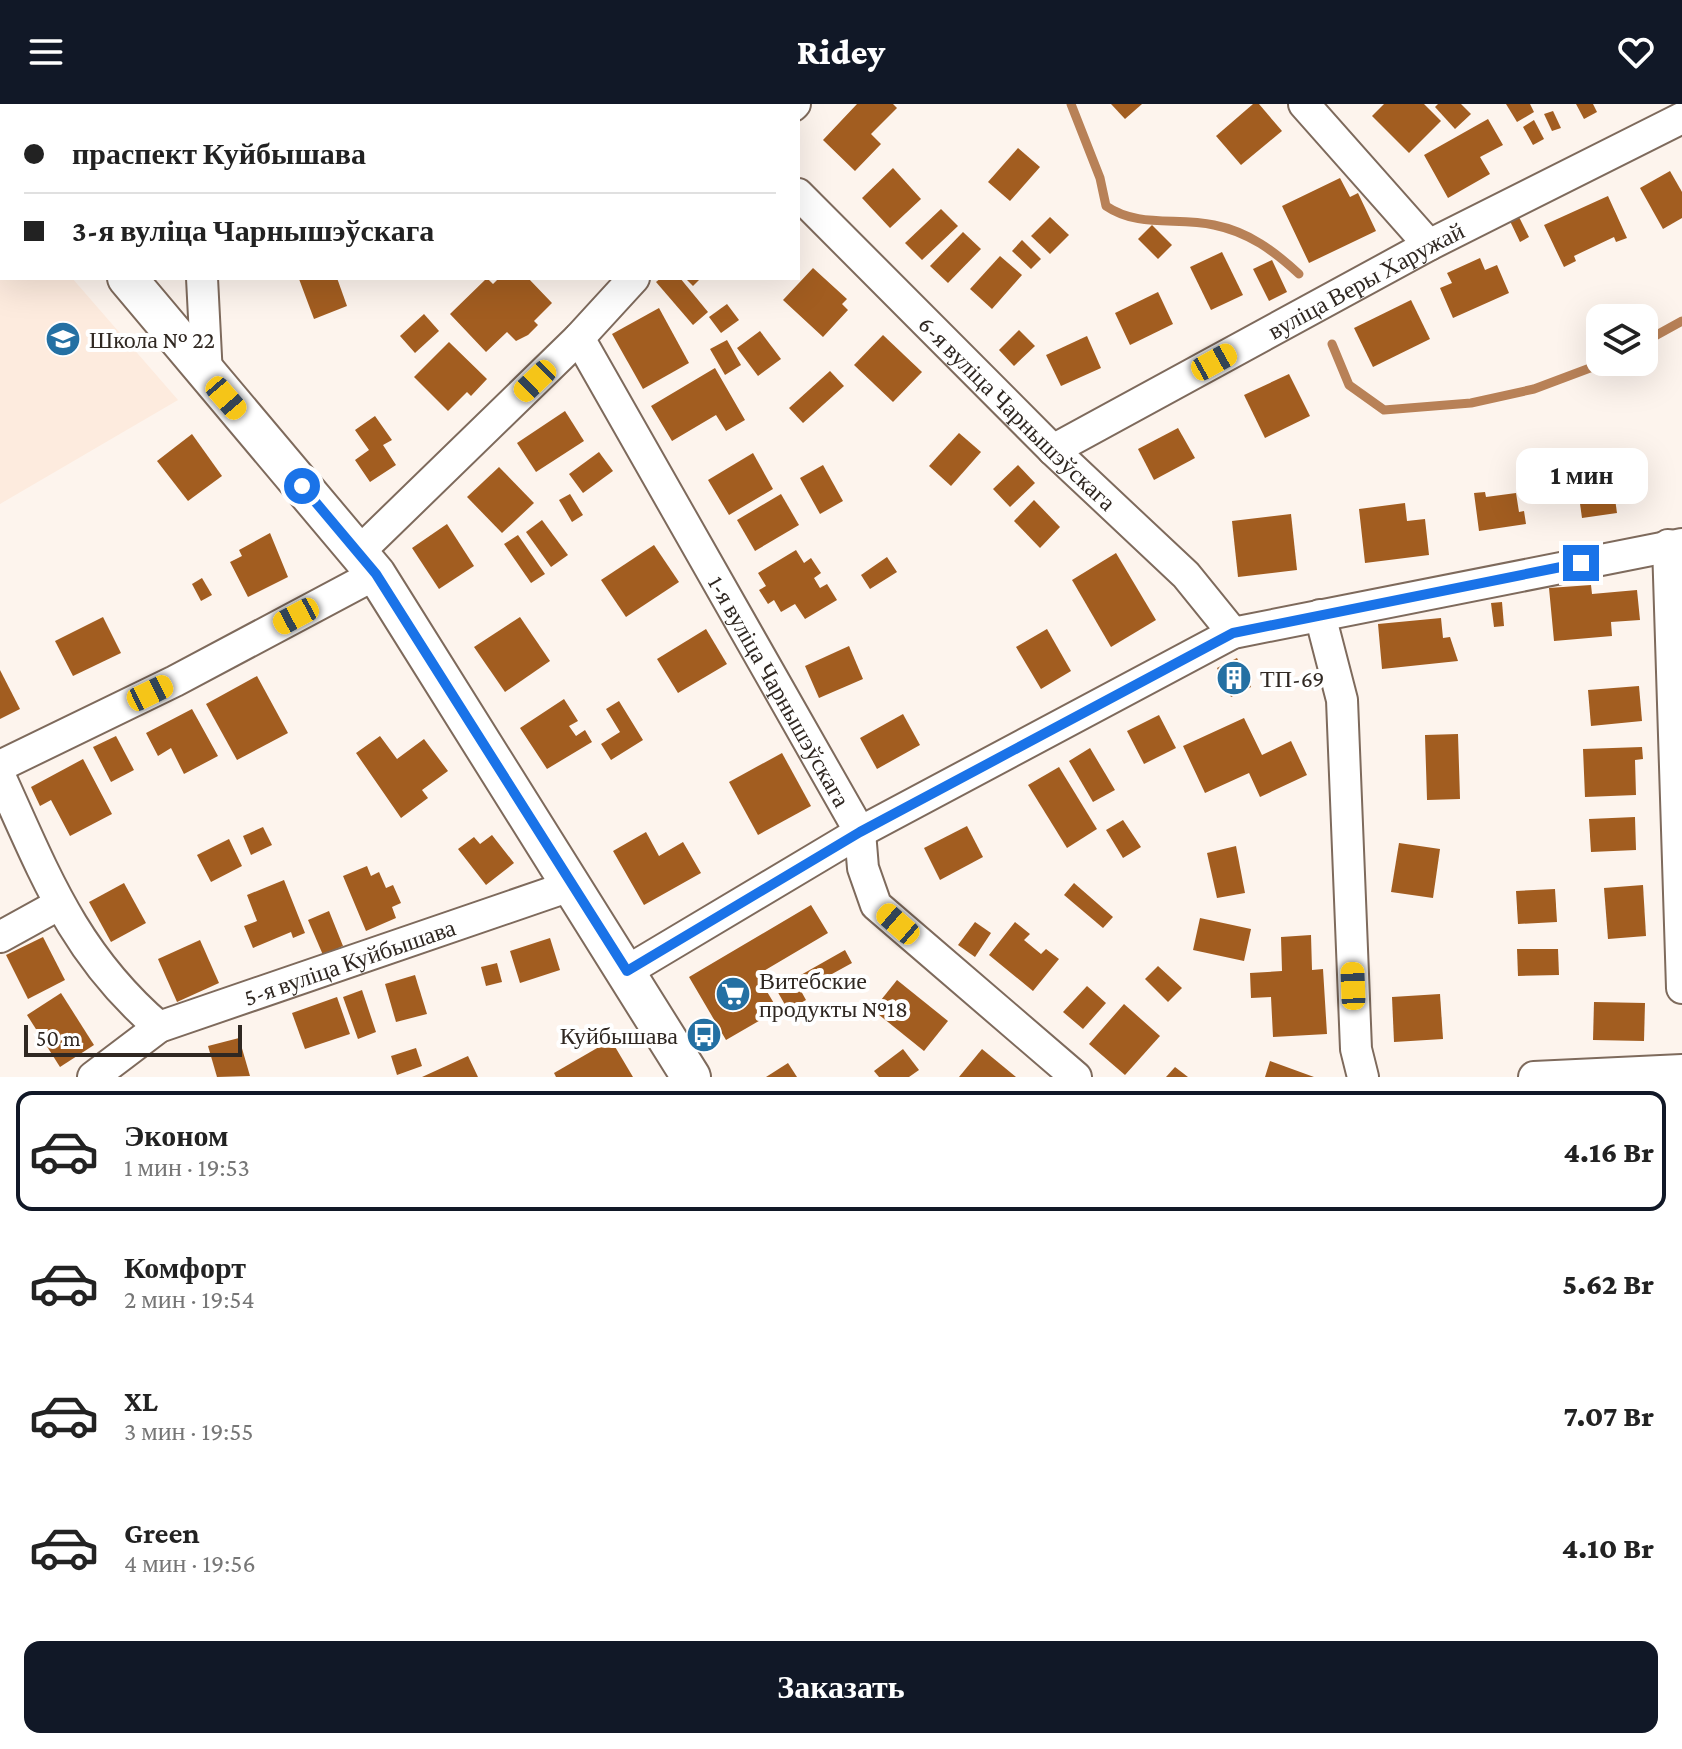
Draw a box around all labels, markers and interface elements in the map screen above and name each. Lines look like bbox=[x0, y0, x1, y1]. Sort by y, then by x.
icon: menu bbox=[24, 30, 68, 74]
icon: heart bbox=[1614, 30, 1658, 74]
text: Ridey bbox=[797, 32, 885, 72]
text: праспект Куйбышава bbox=[72, 137, 366, 170]
text: 3-я вуліца Чарнышэўскага bbox=[72, 214, 434, 247]
street label: вуліца Веры Харужай bbox=[1263, 216, 1468, 344]
map controls bbox=[1586, 304, 1658, 376]
button: layers bbox=[1586, 304, 1658, 376]
street label: 6-я вуліца Чарнышэўскага bbox=[913, 310, 1122, 516]
school or university icon: Школа № 22 bbox=[44, 320, 82, 358]
place label: Школа № 22 bbox=[89, 326, 215, 353]
car bbox=[1187, 340, 1241, 384]
car bbox=[509, 356, 561, 406]
car bbox=[201, 372, 251, 424]
callout: 1 мин bbox=[1515, 447, 1647, 503]
text: 1 мин bbox=[1551, 461, 1613, 490]
route start bbox=[284, 468, 320, 504]
route end bbox=[1563, 545, 1599, 581]
street label: 1-я вуліца Чарнышэўскага bbox=[703, 571, 856, 812]
car bbox=[269, 594, 323, 638]
building icon: ТП-69 bbox=[1215, 659, 1253, 697]
place label: ТП-69 bbox=[1260, 665, 1325, 692]
car bbox=[123, 672, 177, 714]
car bbox=[872, 899, 924, 949]
street label: 5-я вуліца Куйбышава bbox=[240, 913, 459, 1010]
car bbox=[1340, 962, 1366, 1010]
place label: Витебские продукты №18 bbox=[759, 967, 908, 1022]
supermarket icon: Витебские продукты №18 bbox=[714, 975, 752, 1013]
bus stop icon: Куйбышава bbox=[685, 1016, 723, 1054]
scale bar bbox=[24, 1021, 242, 1057]
place label: Куйбышава bbox=[560, 1022, 678, 1049]
text: 50 m bbox=[36, 1026, 81, 1051]
icon: car bbox=[28, 1115, 100, 1187]
text: Эконом bbox=[124, 1119, 228, 1152]
text: 4.16 Br bbox=[1564, 1135, 1654, 1168]
text: 1 мин · 19:53 bbox=[124, 1153, 250, 1182]
icon: car bbox=[28, 1247, 100, 1319]
text: Комфорт bbox=[124, 1251, 246, 1284]
text: 5.62 Br bbox=[1562, 1267, 1654, 1300]
text: 2 мин · 19:54 bbox=[124, 1285, 255, 1314]
icon: car bbox=[28, 1379, 100, 1451]
text: XL bbox=[124, 1384, 158, 1417]
text: 7.07 Br bbox=[1563, 1399, 1654, 1432]
text: 3 мин · 19:55 bbox=[124, 1417, 254, 1446]
icon: car bbox=[28, 1511, 100, 1583]
text: Green bbox=[124, 1516, 200, 1549]
text: 4.10 Br bbox=[1562, 1531, 1654, 1564]
text: 4 мин · 19:56 bbox=[124, 1549, 256, 1578]
button: Заказать bbox=[24, 1641, 1658, 1733]

